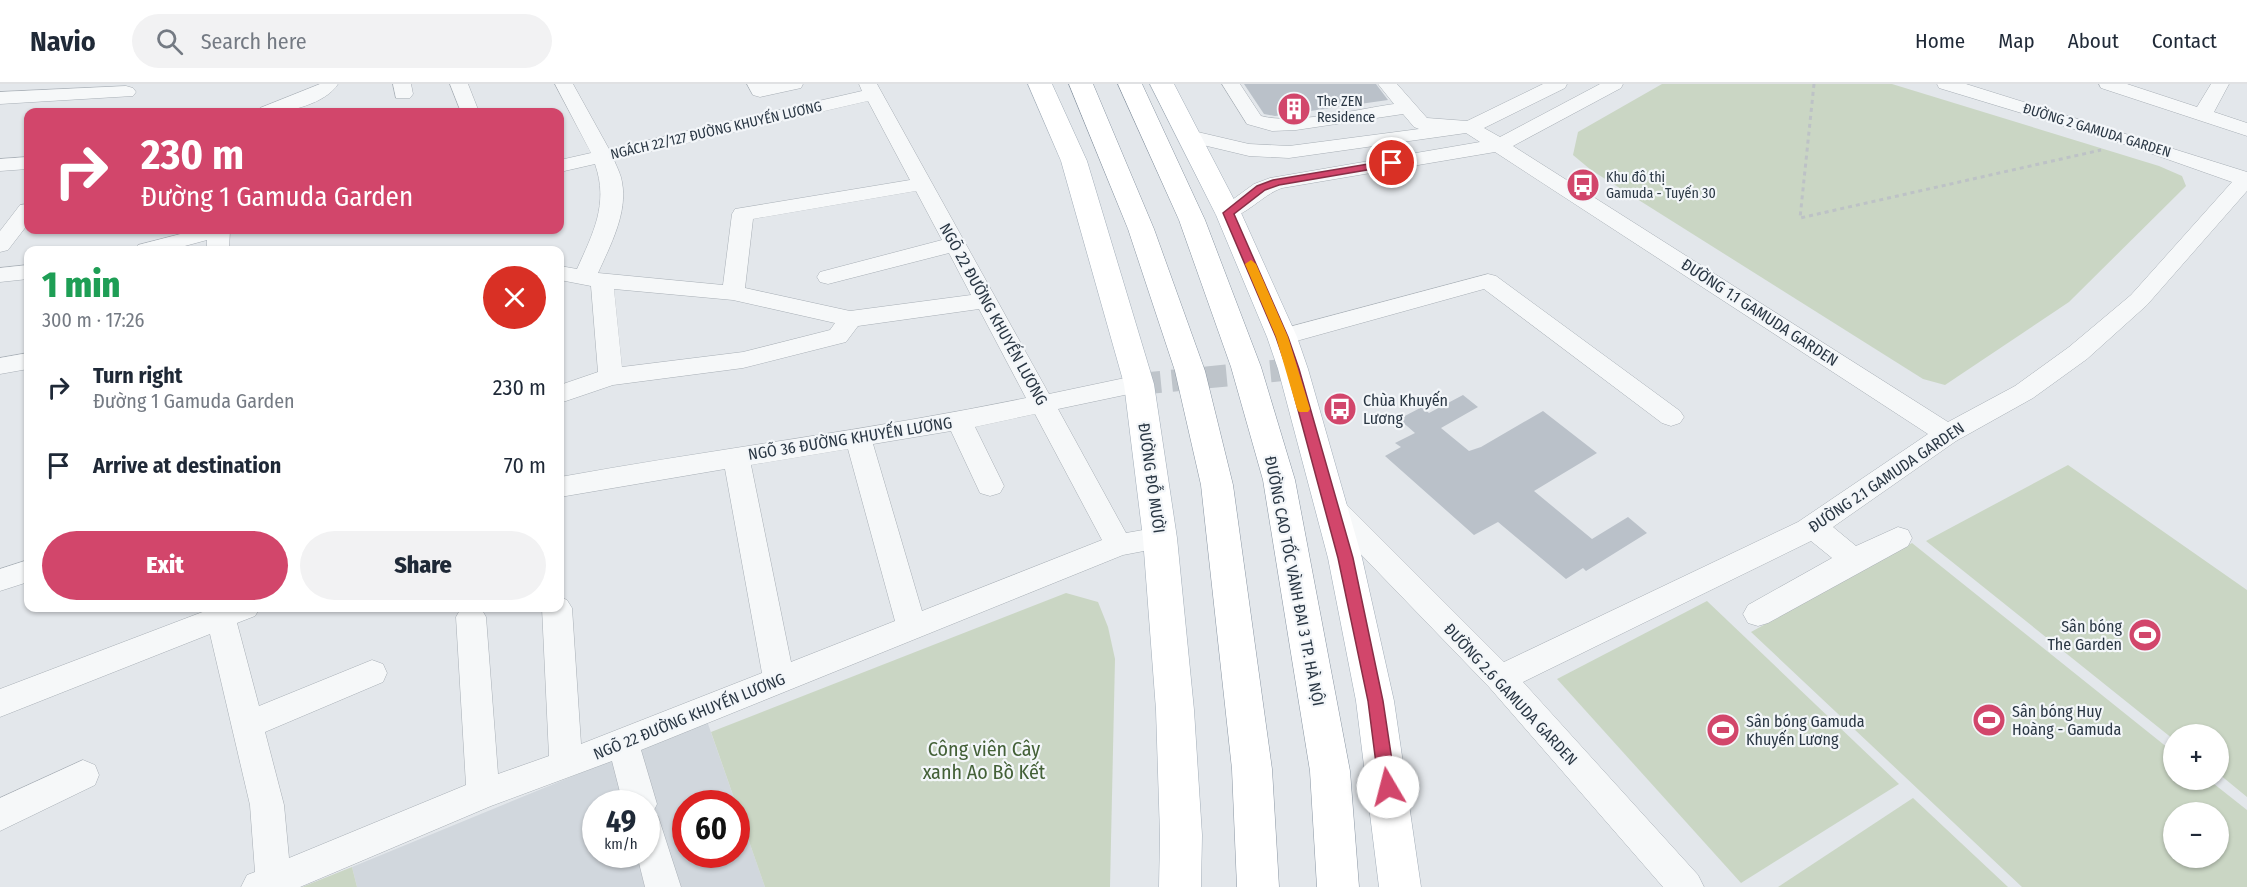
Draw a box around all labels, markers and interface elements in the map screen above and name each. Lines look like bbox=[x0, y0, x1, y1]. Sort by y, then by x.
search box bbox=[132, 14, 552, 68]
text: Navio bbox=[30, 25, 96, 58]
icon: search bbox=[153, 25, 186, 58]
text: Search here bbox=[201, 28, 307, 55]
text: Home bbox=[1915, 28, 1965, 54]
text: Map bbox=[1998, 28, 2035, 54]
text: About bbox=[2068, 28, 2119, 54]
text: Contact bbox=[2152, 28, 2217, 54]
building icon: The ZEN Residence bbox=[1276, 91, 1312, 127]
place label: The ZEN Residence bbox=[1317, 93, 1375, 126]
street label: NGÁCH 22/127 ĐƯỜNG KHUYẾN LƯƠNG bbox=[608, 95, 823, 163]
street label: ĐƯỜNG 2 GAMUDA GARDEN bbox=[2021, 99, 2173, 161]
text: 230 m bbox=[141, 130, 244, 180]
icon: right bbox=[42, 132, 120, 210]
pin bbox=[1366, 137, 1417, 188]
icon: arrive bbox=[1375, 146, 1408, 179]
bus stop icon: Khu đô thị Gamuda - Tuyến 30 bbox=[1565, 167, 1601, 203]
place label: Khu đô thị Gamuda - Tuyến 30 bbox=[1606, 169, 1716, 202]
text: Đường 1 Gamuda Garden bbox=[141, 181, 413, 213]
street label: NGÕ 22 ĐƯỜNG KHUYẾN LƯƠNG bbox=[936, 219, 1053, 409]
street label: ĐƯỜNG 1.1 GAMUDA GARDEN bbox=[1678, 255, 1842, 370]
text: 1 min bbox=[42, 263, 120, 307]
button: close bbox=[483, 266, 546, 329]
text: 300 m · 17:26 bbox=[42, 308, 144, 332]
text: Turn right bbox=[93, 362, 182, 389]
icon: right bbox=[42, 371, 75, 404]
text: 230 m bbox=[493, 374, 546, 401]
text: Đường 1 Gamuda Garden bbox=[93, 389, 295, 413]
place label: Chùa Khuyến Lương bbox=[1363, 390, 1448, 428]
bus stop icon: Chùa Khuyến Lương bbox=[1322, 391, 1358, 427]
street label: NGÕ 36 ĐƯỜNG KHUYẾN LƯƠNG bbox=[746, 411, 953, 464]
street label: ĐƯỜNG 2.1 GAMUDA GARDEN bbox=[1805, 418, 1968, 537]
street label: ĐƯỜNG ĐỖ MƯỜI bbox=[1134, 421, 1171, 535]
icon: arrive bbox=[42, 449, 75, 482]
text: Arrive at destination bbox=[93, 452, 281, 479]
text: 70 m bbox=[504, 452, 546, 479]
street label: ĐƯỜNG CAO TỐC VÀNH ĐAI 3 TP. HÀ NỘI bbox=[1261, 454, 1331, 708]
button: Exit bbox=[42, 531, 288, 600]
button: Share bbox=[300, 531, 546, 600]
place label: Sân bóng The Garden bbox=[2047, 617, 2122, 654]
sports icon: Sân bóng The Garden bbox=[2127, 617, 2163, 653]
street label: ĐƯỜNG 2.6 GAMUDA GARDEN bbox=[1440, 620, 1581, 769]
street label: NGÕ 22 ĐƯỜNG KHUYẾN LƯƠNG bbox=[590, 667, 788, 764]
sports icon: Sân bóng Huy Hoàng - Gamuda bbox=[1971, 702, 2007, 738]
place label: Sân bóng Huy Hoàng - Gamuda bbox=[2012, 702, 2121, 739]
sports icon: Sân bóng Gamuda Khuyến Lương bbox=[1705, 712, 1741, 748]
place label: Sân bóng Gamuda Khuyến Lương bbox=[1746, 712, 1865, 749]
map controls bbox=[2163, 724, 2229, 868]
button: + bbox=[2163, 724, 2229, 790]
park label: Công viên Cây xanh Ao Bồ Kết bbox=[923, 737, 1046, 784]
position arrow bbox=[1356, 755, 1420, 819]
speed limit sign: 60 bbox=[672, 790, 750, 868]
button: − bbox=[2163, 802, 2229, 868]
text: 49 bbox=[606, 804, 636, 840]
text: km/h bbox=[604, 835, 638, 853]

